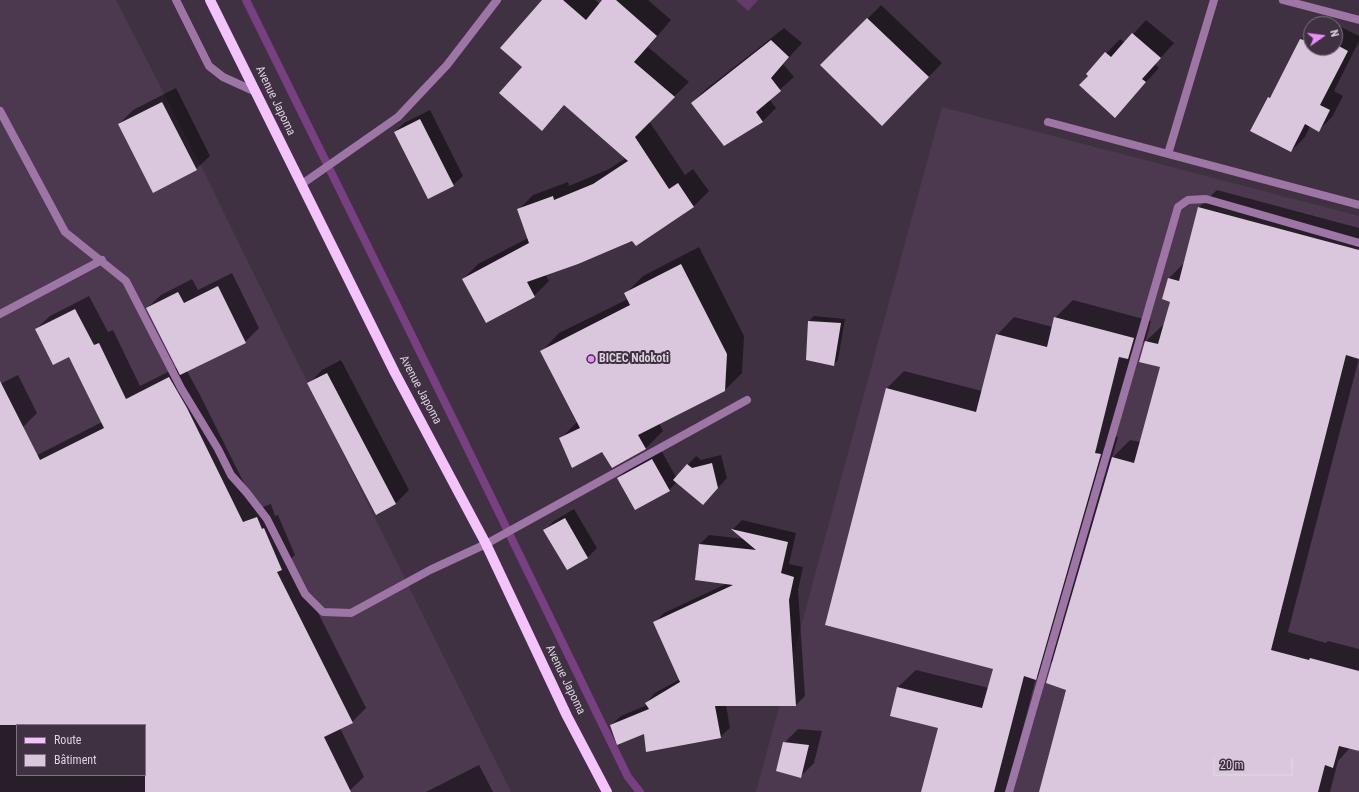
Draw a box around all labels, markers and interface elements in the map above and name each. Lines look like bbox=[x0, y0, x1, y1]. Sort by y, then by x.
north arrow bbox=[1303, 16, 1343, 56]
text: N bbox=[1327, 28, 1341, 38]
street label: Avenue Japoma bbox=[252, 64, 298, 138]
place label: BICEC Ndokoti bbox=[599, 352, 669, 366]
street label: Avenue Japoma bbox=[396, 353, 444, 427]
marker: BICEC Ndokoti bbox=[586, 354, 596, 364]
street label: Avenue Japoma bbox=[542, 643, 588, 717]
legend bbox=[16, 724, 146, 776]
text: Route bbox=[54, 733, 81, 747]
scale bar bbox=[1215, 750, 1295, 776]
text: Bâtiment bbox=[54, 753, 97, 767]
text: 20 m bbox=[1220, 758, 1244, 772]

